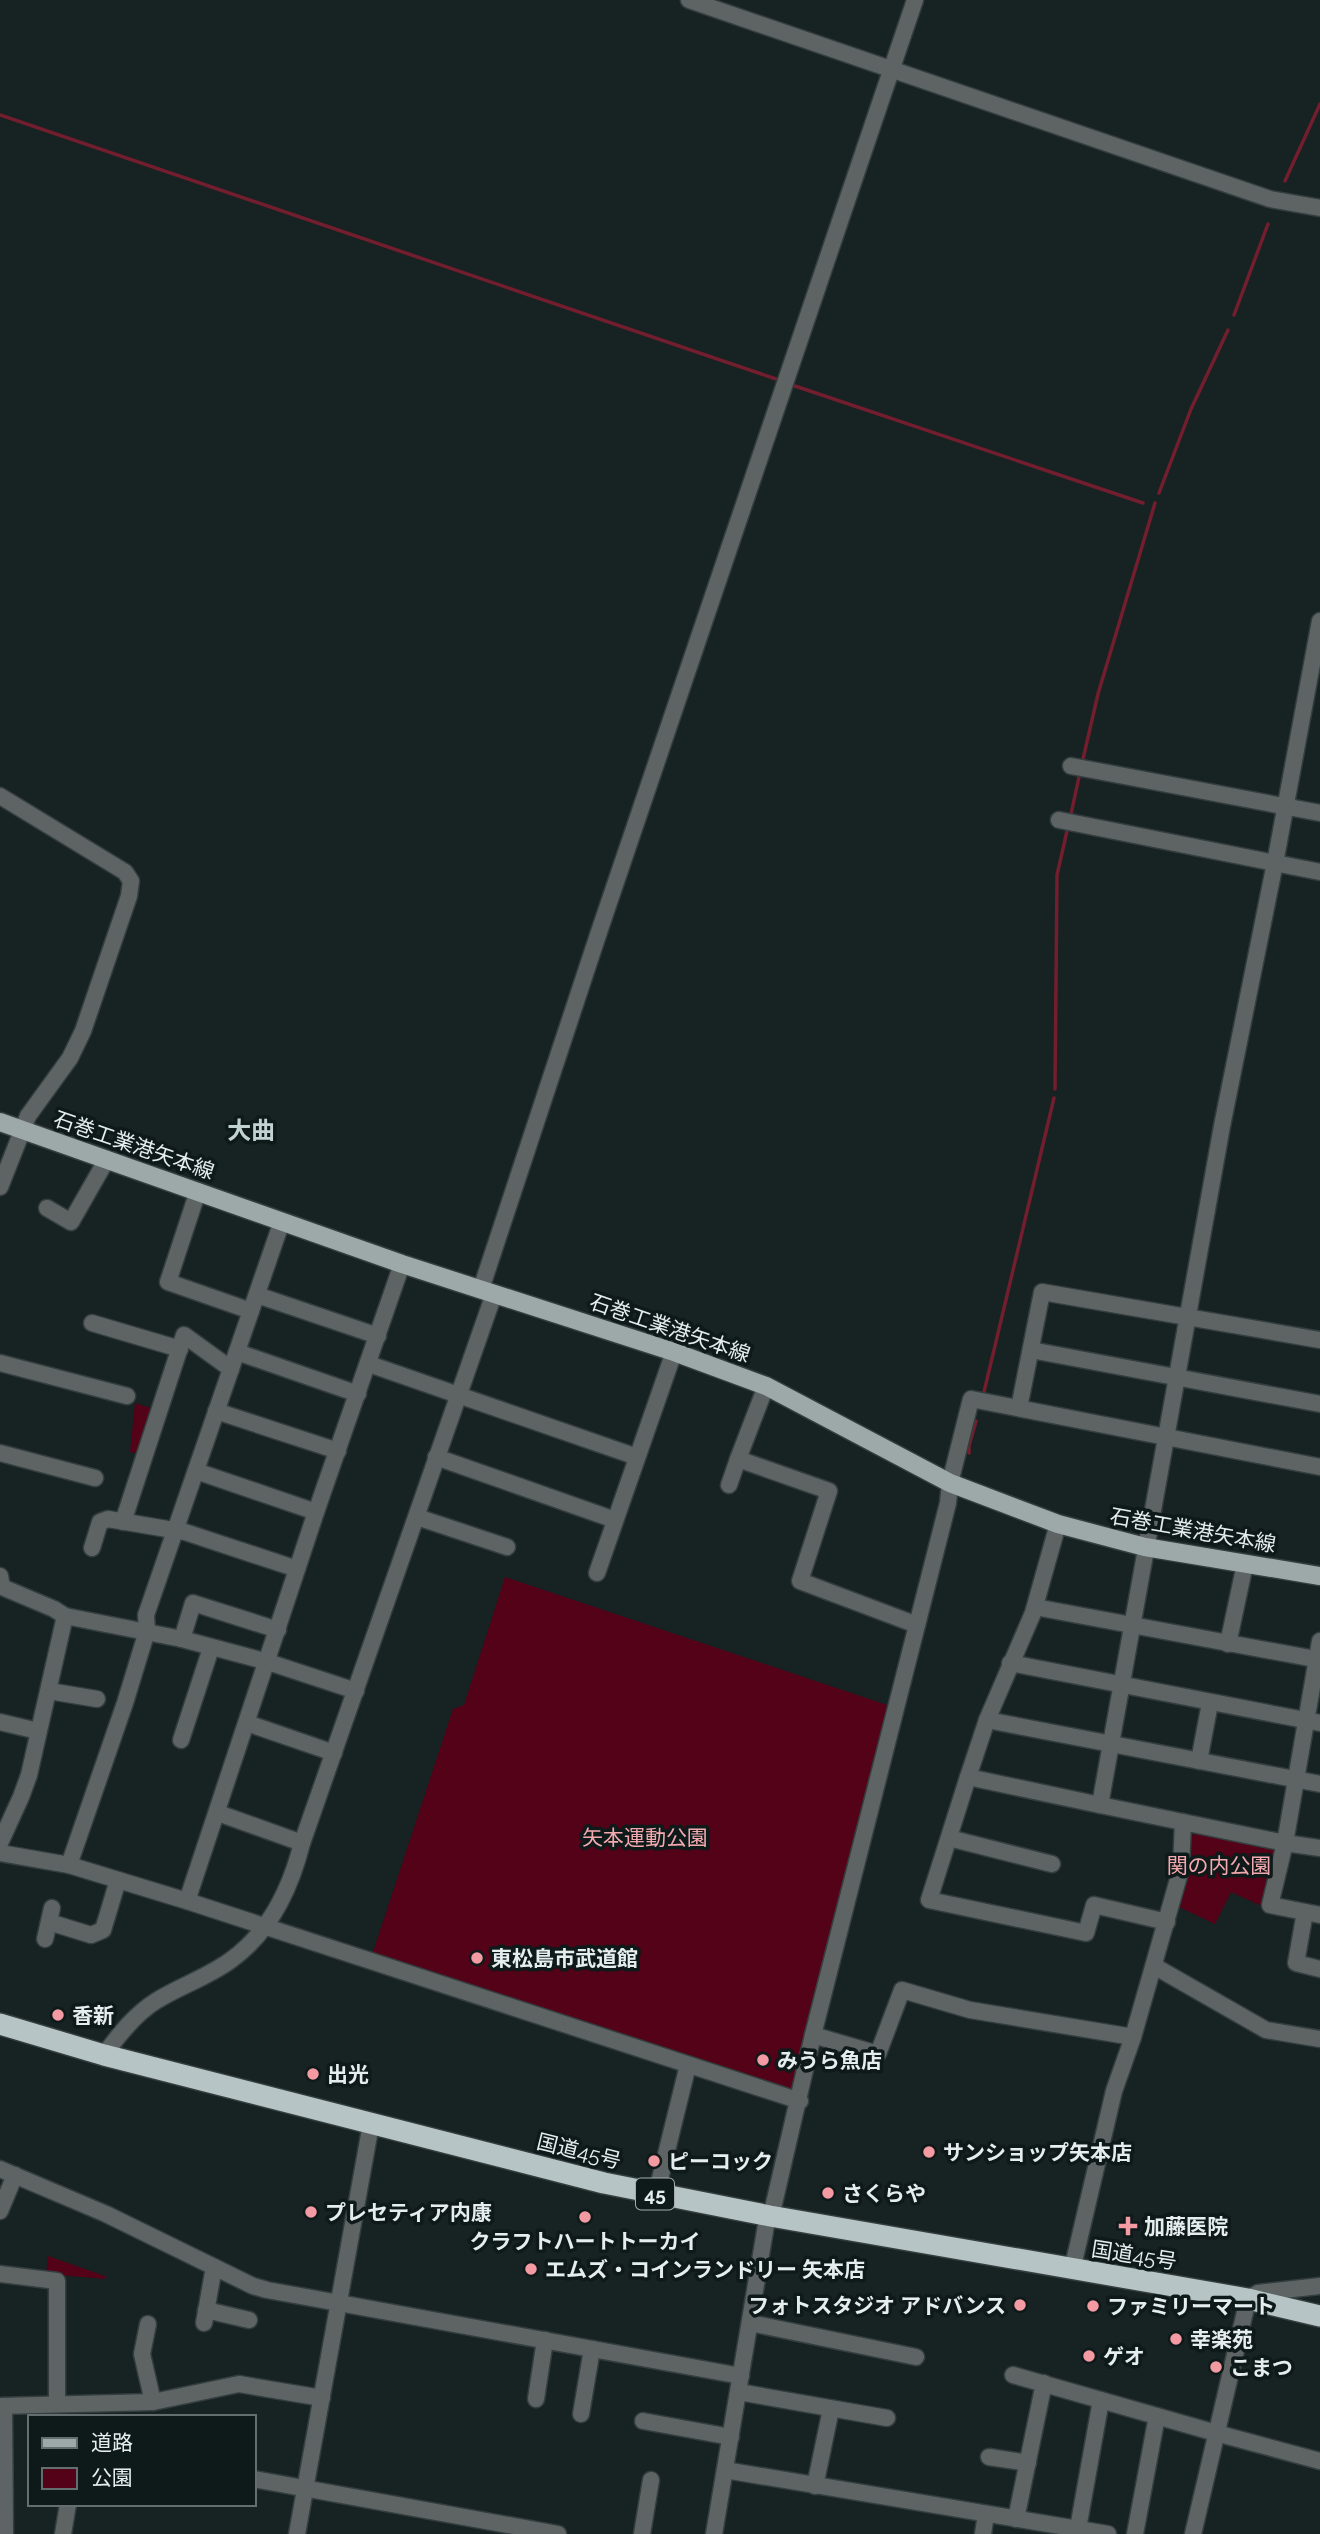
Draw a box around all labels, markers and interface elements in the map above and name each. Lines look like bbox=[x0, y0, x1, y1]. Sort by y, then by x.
street label: 石巻工業港矢本線 bbox=[51, 1106, 217, 1184]
district label: 大曲 bbox=[227, 1116, 275, 1145]
street label: 石巻工業港矢本線 bbox=[587, 1289, 753, 1367]
street label: 石巻工業港矢本線 bbox=[1108, 1503, 1278, 1557]
park label: 矢本運動公園 bbox=[582, 1825, 708, 1850]
park label: 関の内公園 bbox=[1167, 1853, 1272, 1878]
place label: 東松島市武道館 bbox=[491, 1946, 638, 1971]
marker: 東松島市武道館 bbox=[469, 1950, 485, 1966]
place label: 香新 bbox=[72, 2003, 114, 2028]
marker: 香新 bbox=[50, 2007, 66, 2023]
place label: みうら魚店 bbox=[777, 2048, 882, 2073]
marker: みうら魚店 bbox=[755, 2052, 771, 2068]
place label: 出光 bbox=[327, 2062, 369, 2087]
marker: 出光 bbox=[305, 2066, 321, 2082]
street label: 国道45号 bbox=[534, 2128, 624, 2174]
place label: サンショップ矢本店 bbox=[943, 2140, 1132, 2165]
marker: サンショップ矢本店 bbox=[921, 2144, 937, 2160]
place label: ピーコック bbox=[668, 2149, 773, 2174]
marker: ピーコック bbox=[646, 2153, 662, 2169]
road number: 45 bbox=[636, 2178, 674, 2210]
place label: さくらや bbox=[842, 2181, 926, 2206]
marker: さくらや bbox=[820, 2185, 836, 2201]
place label: プレセティア内康 bbox=[325, 2200, 492, 2225]
marker: プレセティア内康 bbox=[303, 2204, 319, 2220]
marker: クラフトハートトーカイ bbox=[577, 2209, 593, 2225]
place label: 加藤医院 bbox=[1144, 2214, 1228, 2239]
marker: 加藤医院 bbox=[1118, 2216, 1138, 2236]
place label: クラフトハートトーカイ bbox=[470, 2229, 701, 2254]
street label: 国道45号 bbox=[1090, 2236, 1178, 2274]
place label: エムズ・コインランドリー 矢本店 bbox=[545, 2257, 865, 2282]
marker: エムズ・コインランドリー 矢本店 bbox=[523, 2261, 539, 2277]
place label: フォトスタジオ アドバンス bbox=[748, 2293, 1006, 2318]
place label: ファミリーマート bbox=[1107, 2294, 1275, 2319]
marker: フォトスタジオ アドバンス bbox=[1012, 2297, 1028, 2313]
marker: ファミリーマート bbox=[1085, 2298, 1101, 2314]
place label: 幸楽苑 bbox=[1190, 2327, 1253, 2352]
marker: 幸楽苑 bbox=[1168, 2331, 1184, 2347]
place label: ゲオ bbox=[1103, 2344, 1145, 2369]
marker: ゲオ bbox=[1081, 2348, 1097, 2364]
place label: こまつ bbox=[1230, 2355, 1293, 2380]
marker: こまつ bbox=[1208, 2359, 1224, 2375]
legend bbox=[28, 2415, 256, 2506]
text: 道路 bbox=[91, 2430, 133, 2455]
text: 公園 bbox=[91, 2465, 133, 2490]

